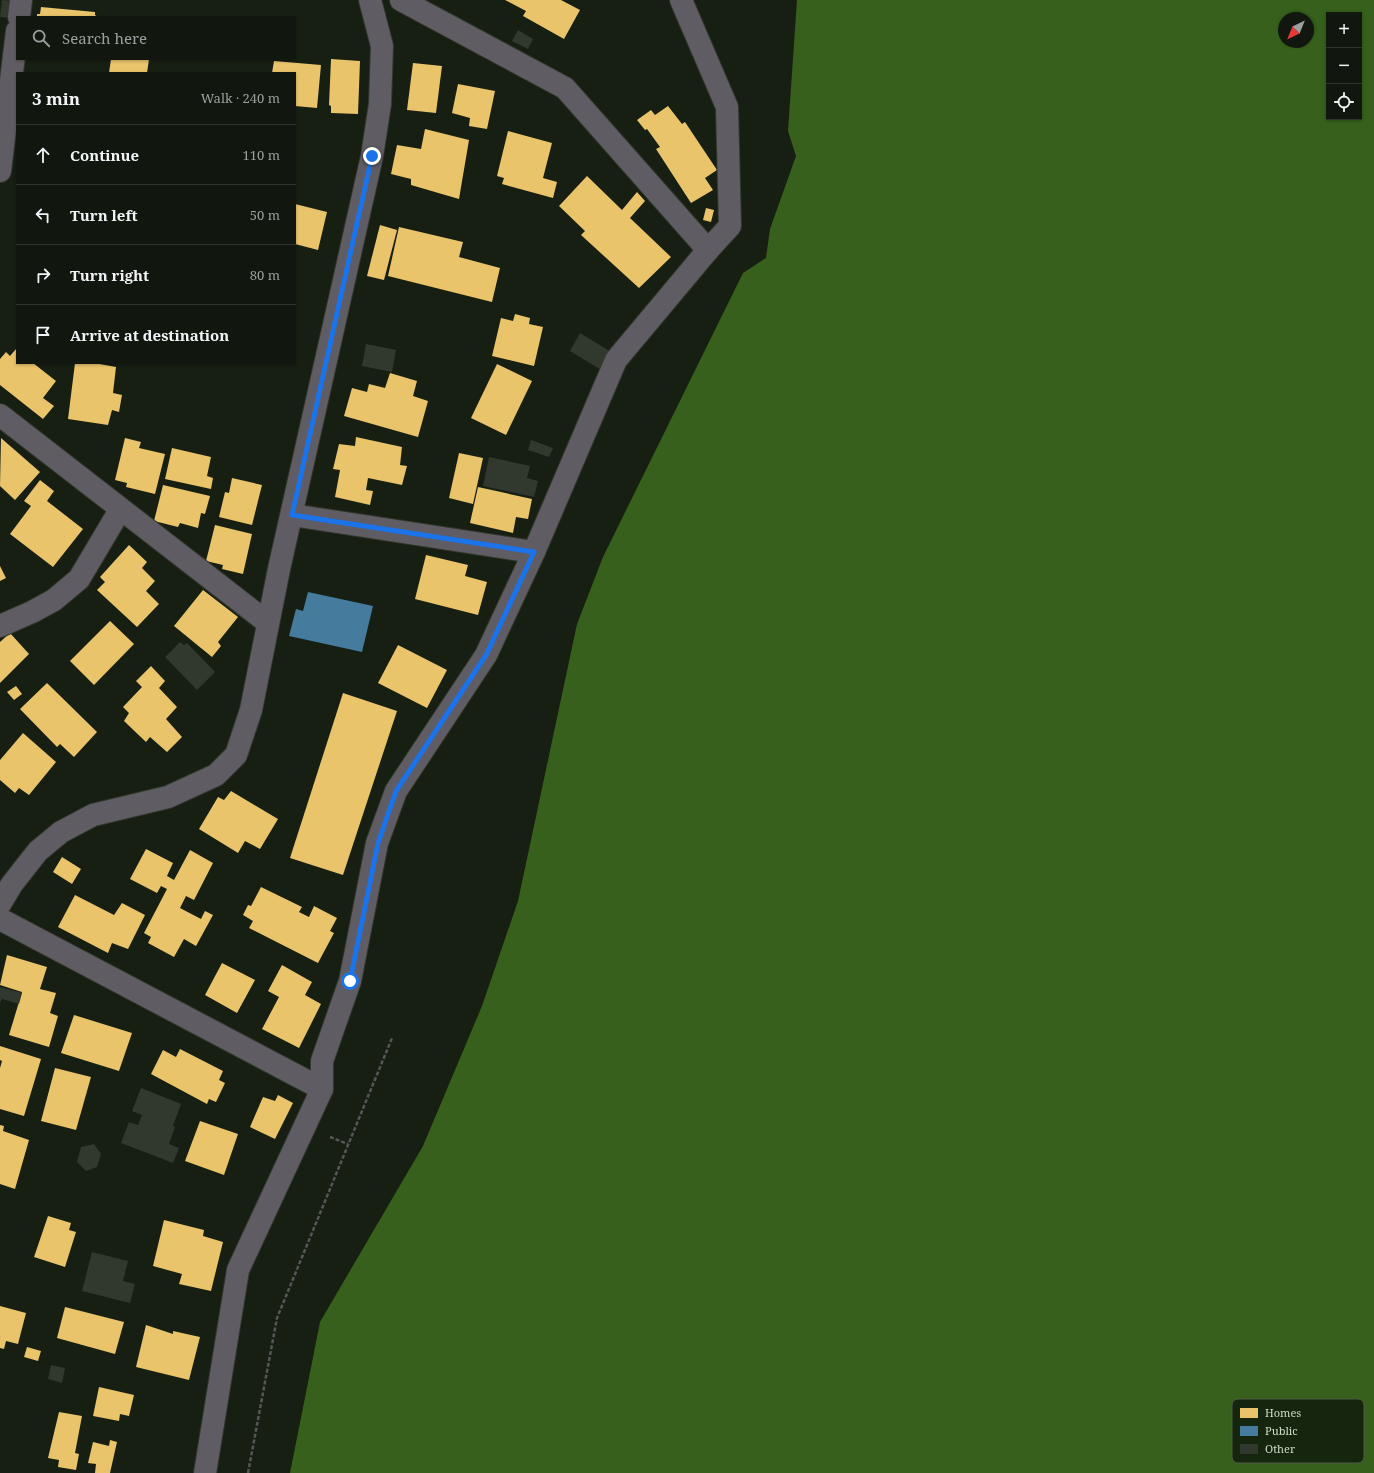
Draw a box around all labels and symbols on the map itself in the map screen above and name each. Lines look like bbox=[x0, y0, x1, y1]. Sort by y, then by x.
north arrow bbox=[1278, 12, 1314, 48]
route end bbox=[363, 147, 381, 165]
route start bbox=[341, 972, 359, 990]
legend bbox=[1232, 1399, 1364, 1463]
text: Homes bbox=[1265, 1405, 1301, 1420]
text: Public bbox=[1265, 1423, 1298, 1438]
text: Other bbox=[1265, 1441, 1296, 1456]

